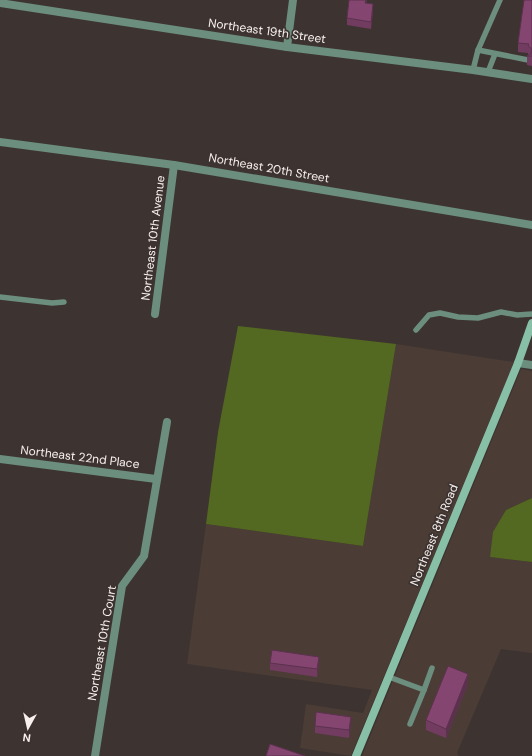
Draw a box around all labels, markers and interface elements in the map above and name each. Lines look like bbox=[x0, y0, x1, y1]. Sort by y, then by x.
street label: Northeast 19th Street bbox=[207, 15, 327, 47]
street label: Northeast 20th Street bbox=[207, 150, 331, 187]
street label: Northeast 10th Avenue bbox=[137, 174, 169, 301]
street label: Northeast 22nd Place bbox=[20, 442, 141, 472]
street label: Northeast 8th Road bbox=[406, 482, 462, 588]
street label: Northeast 10th Court bbox=[84, 584, 120, 702]
north arrow bbox=[8, 708, 48, 748]
text: N bbox=[22, 730, 32, 745]

